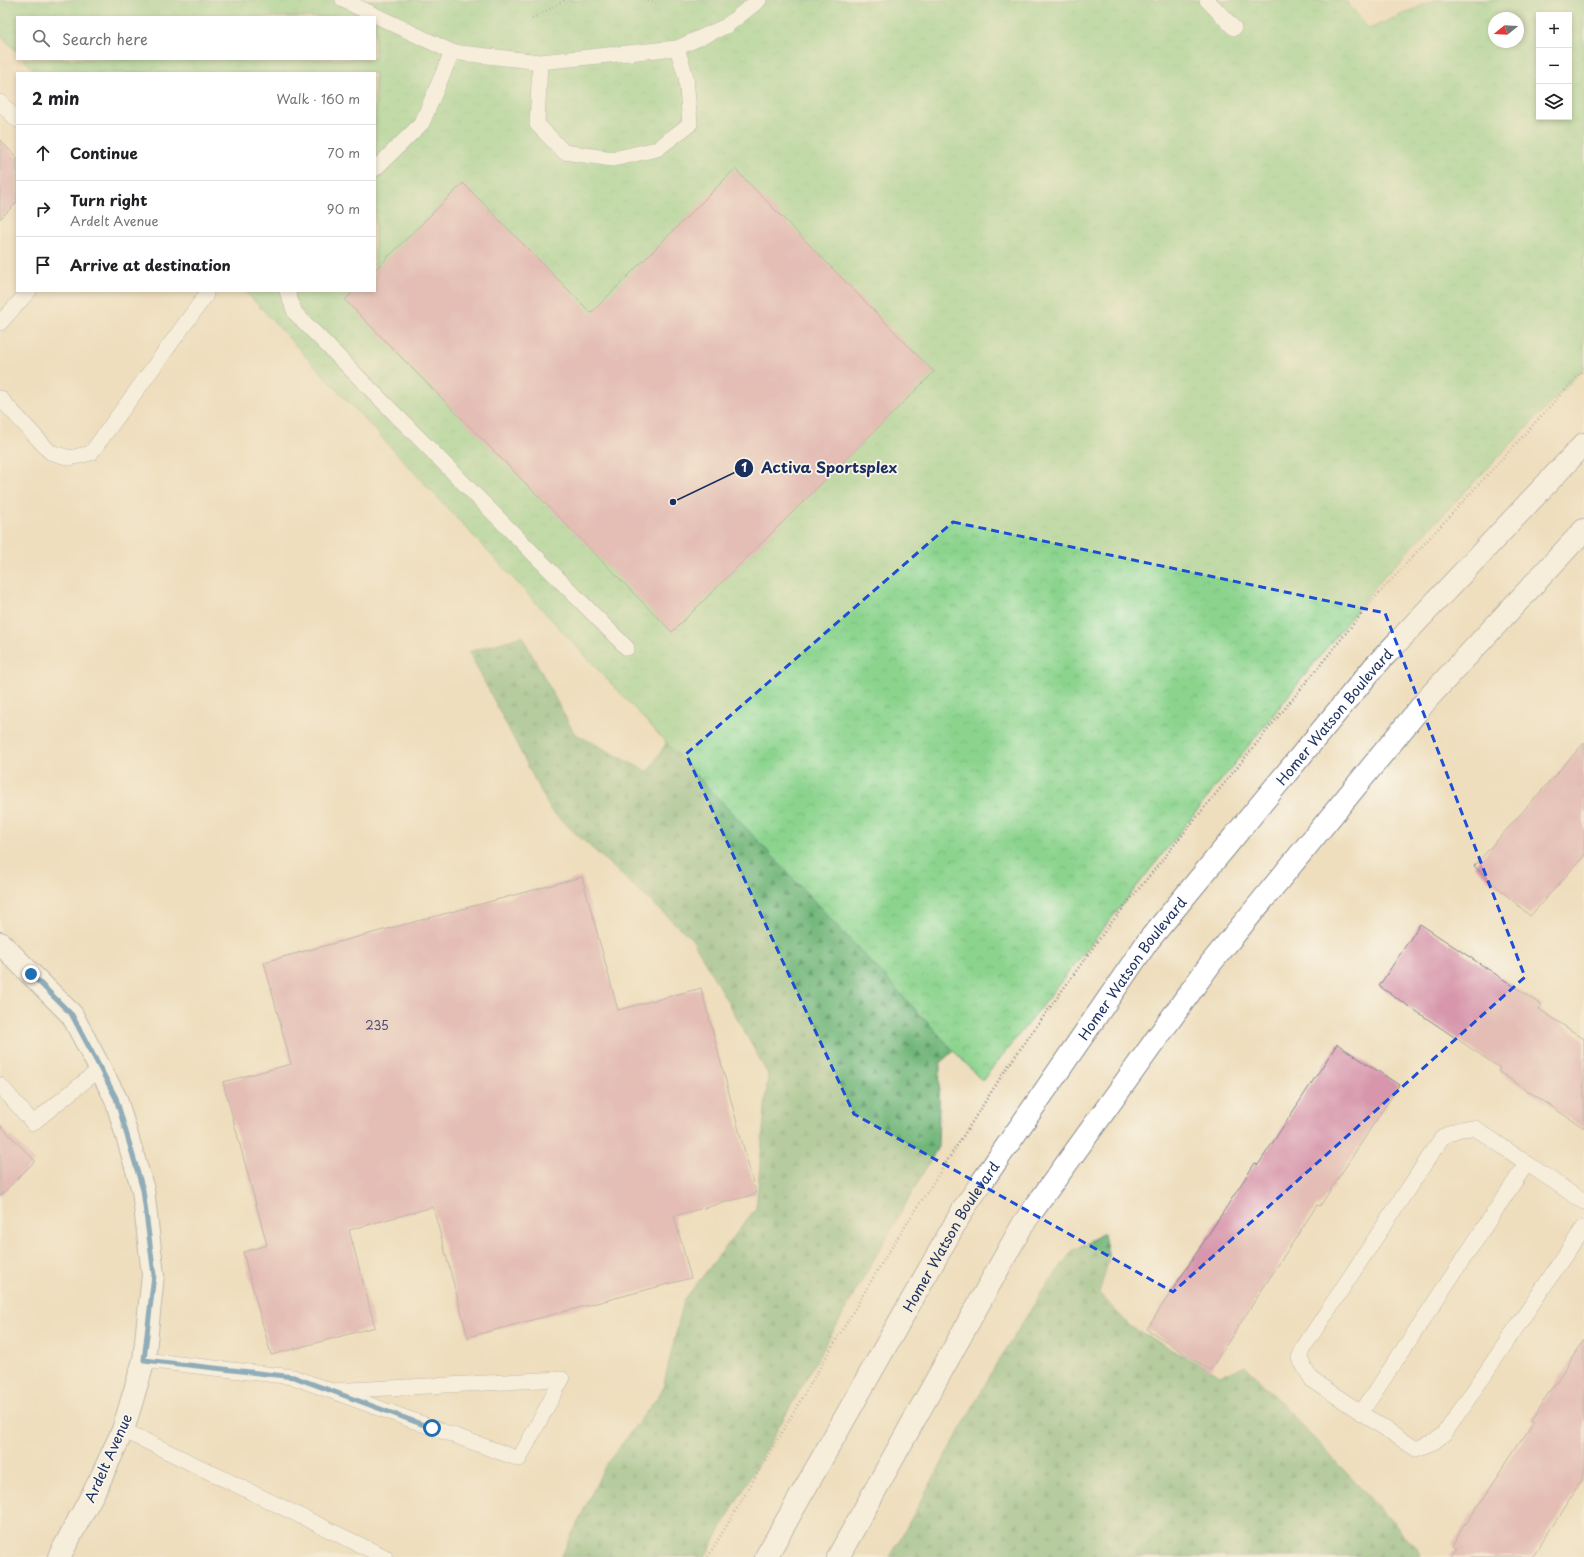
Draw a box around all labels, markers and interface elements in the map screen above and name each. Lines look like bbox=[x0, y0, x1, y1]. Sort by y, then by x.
north arrow bbox=[1488, 12, 1524, 48]
map controls bbox=[1536, 12, 1572, 120]
button: + bbox=[1536, 12, 1572, 48]
search box bbox=[16, 16, 376, 60]
icon: search bbox=[30, 27, 52, 49]
text: Search here bbox=[62, 27, 148, 50]
button: − bbox=[1536, 48, 1572, 84]
button: layers bbox=[1536, 84, 1572, 120]
text: 2 min bbox=[32, 85, 79, 111]
text: Walk · 160 m bbox=[277, 89, 360, 108]
text: Continue bbox=[70, 141, 138, 164]
icon: ahead bbox=[32, 142, 54, 164]
text: 70 m bbox=[327, 143, 360, 162]
text: Turn right bbox=[70, 188, 147, 211]
icon: right bbox=[32, 198, 54, 220]
text: 90 m bbox=[327, 199, 360, 218]
text: Ardelt Avenue bbox=[70, 211, 159, 230]
text: Arrive at destination bbox=[70, 253, 231, 276]
icon: arrive bbox=[32, 254, 54, 276]
callout: Activa Sportsplex bbox=[734, 455, 905, 482]
text: Activa Sportsplex bbox=[760, 455, 898, 478]
text: 1 bbox=[741, 458, 747, 476]
street label: Homer Watson Boulevard bbox=[1270, 643, 1397, 789]
street label: Homer Watson Boulevard bbox=[1073, 892, 1191, 1044]
route end bbox=[22, 965, 40, 983]
house number: 235 bbox=[365, 1016, 389, 1034]
street label: Homer Watson Boulevard bbox=[897, 1156, 1004, 1315]
street label: Ardelt Avenue bbox=[79, 1410, 137, 1506]
route start bbox=[423, 1419, 441, 1437]

